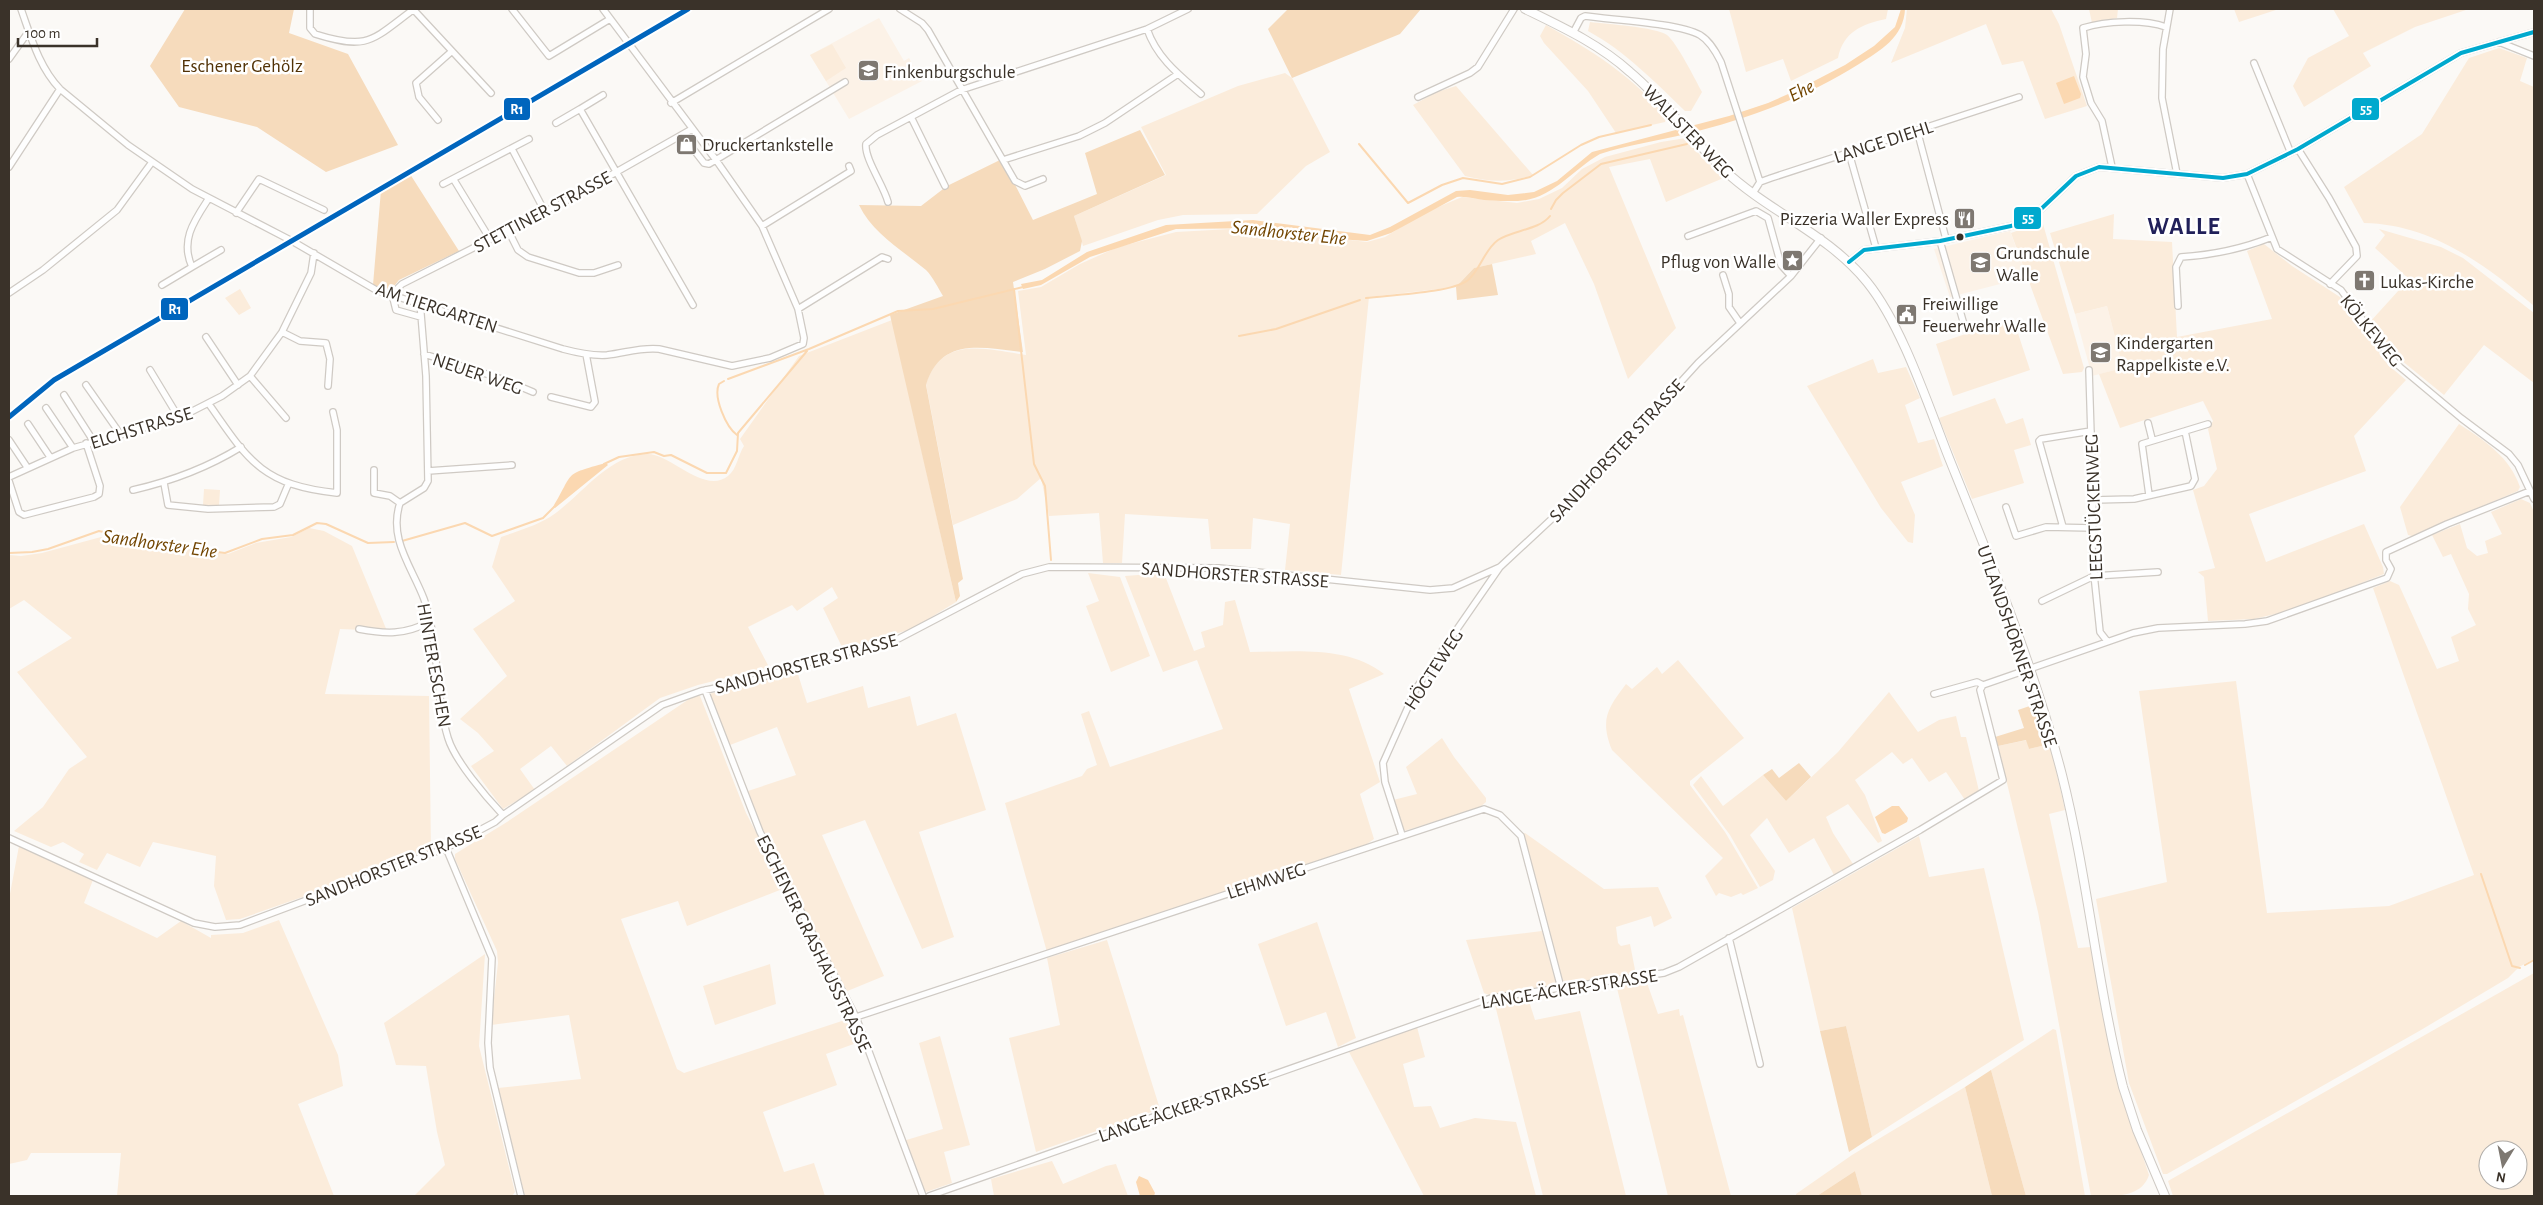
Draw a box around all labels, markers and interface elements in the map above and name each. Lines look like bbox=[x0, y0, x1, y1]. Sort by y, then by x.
scale bar bbox=[18, 15, 96, 47]
text: 100 m bbox=[25, 26, 60, 41]
park label: Eschener Gehölz bbox=[181, 57, 303, 76]
school or university icon: Finkenburgschule bbox=[856, 59, 880, 83]
place label: Finkenburgschule bbox=[884, 63, 1016, 82]
water label: Ehe bbox=[1785, 76, 1818, 106]
street label: WALLSTER WEG bbox=[1639, 82, 1737, 182]
line badge: R1 bbox=[503, 97, 531, 121]
line badge: 55 bbox=[2351, 97, 2380, 121]
text: R1 bbox=[510, 103, 524, 117]
text: 55 bbox=[2360, 103, 2372, 117]
street label: LANGE DIEHL bbox=[1832, 118, 1935, 167]
shop icon: Druckertankstelle bbox=[674, 132, 698, 156]
place label: Druckertankstelle bbox=[702, 136, 834, 155]
street label: STETTINER STRASSE bbox=[471, 168, 615, 257]
restaurant icon: Pizzeria Waller Express bbox=[1953, 206, 1977, 230]
line badge: 55 bbox=[2013, 206, 2042, 230]
place label: Pizzeria Waller Express bbox=[1780, 210, 1949, 229]
text: 55 bbox=[2022, 212, 2034, 226]
district label: WALLE bbox=[2147, 215, 2221, 239]
water label: Sandhorster Ehe bbox=[1230, 217, 1348, 249]
unlabelled marker bbox=[1955, 232, 1965, 242]
place label: Grundschule Walle bbox=[1996, 244, 2090, 285]
place icon: Pflug von Walle bbox=[1780, 249, 1804, 273]
school or university icon: Grundschule Walle bbox=[1968, 251, 1992, 275]
place label: Pflug von Walle bbox=[1661, 253, 1776, 272]
church icon: Lukas-Kirche bbox=[2352, 269, 2376, 293]
place label: Lukas-Kirche bbox=[2380, 273, 2474, 292]
street label: AM TIERGARTEN bbox=[373, 280, 500, 337]
street label: KÖLKEWEG bbox=[2336, 291, 2406, 371]
place label: Freiwillige Feuerwehr Walle bbox=[1922, 295, 2046, 336]
line badge: R1 bbox=[160, 297, 189, 321]
public building icon: Freiwillige Feuerwehr Walle bbox=[1894, 302, 1918, 326]
text: R1 bbox=[168, 303, 182, 317]
place label: Kindergarten Rappelkiste e.V. bbox=[2116, 334, 2230, 375]
school or university icon: Kindergarten Rappelkiste e.V. bbox=[2088, 341, 2112, 365]
street label: NEUER WEG bbox=[430, 350, 525, 399]
street label: SANDHORSTER STRASSE bbox=[1546, 376, 1688, 526]
street label: ELCHSTRASSE bbox=[88, 404, 195, 453]
street label: LEEGSTÜCKENWEG bbox=[2081, 433, 2107, 581]
water label: Sandhorster Ehe bbox=[101, 526, 219, 562]
street label: UTLANDSHÖRNER STRASSE bbox=[1973, 543, 2061, 750]
street label: SANDHORSTER STRASSE bbox=[1141, 559, 1329, 592]
street label: HINTER ESCHEN bbox=[413, 602, 454, 729]
street label: HÖGTEWEG bbox=[1400, 626, 1467, 713]
street label: SANDHORSTER STRASSE bbox=[713, 631, 900, 698]
street label: SANDHORSTER STRASSE bbox=[303, 822, 484, 910]
street label: ESCHENER GRASHAUSSTRASSE bbox=[753, 832, 875, 1055]
street label: LEHMWEG bbox=[1224, 860, 1308, 903]
street label: LANGE-ÄCKER-STRASSE bbox=[1480, 965, 1659, 1013]
street label: LANGE-ÄCKER-STRASSE bbox=[1096, 1069, 1271, 1146]
north arrow bbox=[2478, 1140, 2528, 1190]
text: N bbox=[2495, 1169, 2507, 1185]

